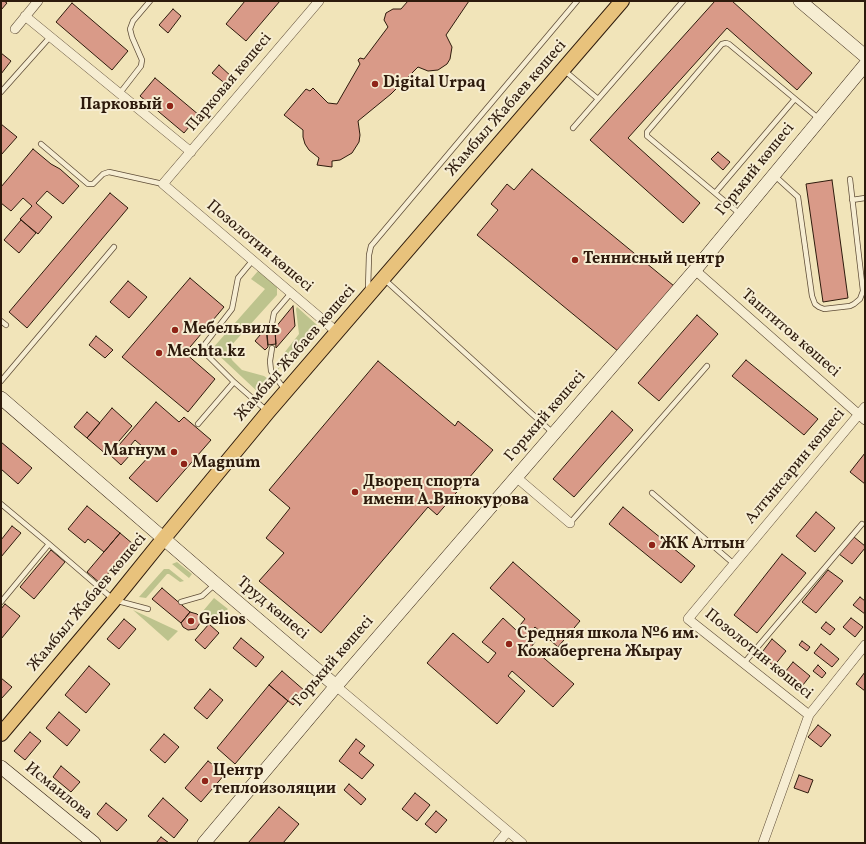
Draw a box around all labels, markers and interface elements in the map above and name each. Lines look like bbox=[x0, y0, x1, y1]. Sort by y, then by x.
street label: Парковая көшесі bbox=[183, 30, 277, 136]
street label: Жамбыл Жабаев көшесі bbox=[442, 37, 572, 181]
place label: Digital Urpaq bbox=[383, 74, 485, 94]
marker: Digital Urpaq bbox=[370, 79, 380, 89]
place label: Парковый bbox=[80, 96, 162, 116]
marker: Парковый bbox=[165, 101, 175, 111]
street label: Горький көшесі bbox=[713, 120, 799, 220]
street label: Позолотин көшесі bbox=[202, 197, 316, 297]
place label: Теннисный центр bbox=[583, 250, 724, 270]
marker: Теннисный центр bbox=[570, 255, 580, 265]
street label: Жамбыл Жабаев көшесі bbox=[231, 282, 361, 426]
street label: Таштитов көшесі bbox=[737, 286, 843, 382]
place label: Мебельвиль bbox=[183, 320, 280, 340]
marker: Мебельвиль bbox=[170, 325, 180, 335]
place label: Mechta.kz bbox=[167, 343, 245, 363]
marker: Mechta.kz bbox=[154, 348, 164, 358]
street label: Горький көшесі bbox=[501, 368, 591, 466]
street label: Алтынсарин көшесі bbox=[742, 405, 850, 529]
place label: Магнум bbox=[103, 442, 166, 462]
marker: Магнум bbox=[169, 447, 179, 457]
place label: Magnum bbox=[192, 454, 261, 474]
marker: Magnum bbox=[179, 459, 189, 469]
place label: Дворец спорта имени А.Винокурова bbox=[363, 473, 529, 511]
marker: Дворец спорта имени А.Винокурова bbox=[350, 487, 360, 497]
street label: Жамбыл Жабаев көшесі bbox=[25, 530, 151, 676]
place label: ЖК Алтын bbox=[660, 535, 745, 555]
marker: ЖК Алтын bbox=[647, 540, 657, 550]
street label: Труд көшесі bbox=[232, 573, 312, 645]
street label: Позолотин көшесі bbox=[700, 606, 816, 704]
place label: Gelios bbox=[199, 611, 246, 631]
street label: Горький көшесі bbox=[289, 613, 379, 711]
marker: Gelios bbox=[186, 616, 196, 626]
place label: Средняя школа №6 им. Кожабергена Жырау bbox=[517, 625, 699, 663]
marker: Средняя школа №6 им. Кожабергена Жырау bbox=[504, 639, 514, 649]
street label: Исмаилова bbox=[20, 759, 96, 825]
place label: Центр теплоизоляции bbox=[213, 762, 336, 800]
marker: Центр теплоизоляции bbox=[200, 776, 210, 786]

